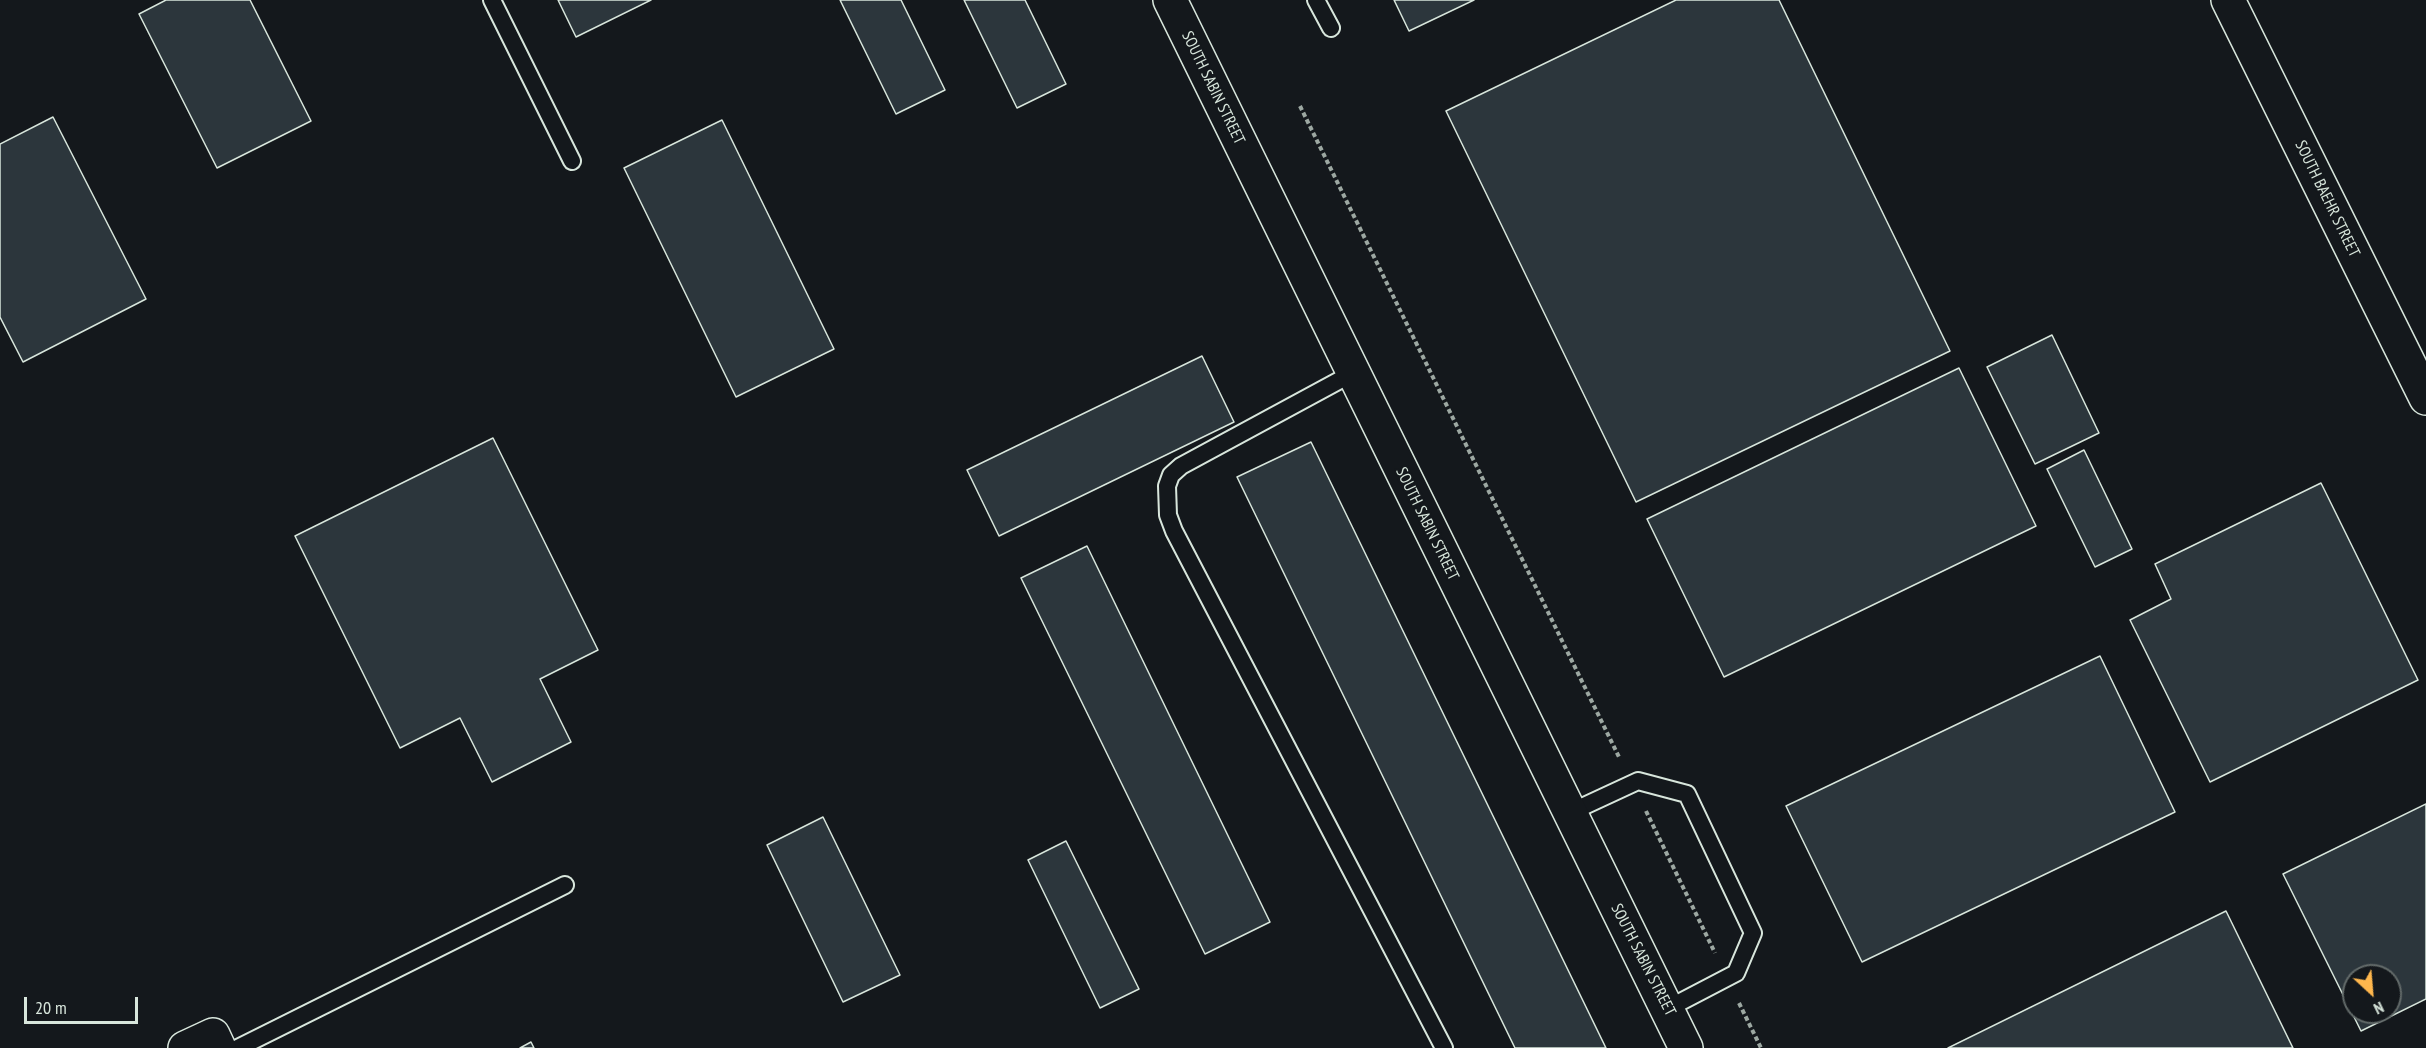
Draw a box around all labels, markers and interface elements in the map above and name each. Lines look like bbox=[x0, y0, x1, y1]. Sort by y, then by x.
street label: SOUTH SABIN STREET bbox=[1177, 28, 1249, 148]
street label: SOUTH BAEHR STREET bbox=[2290, 138, 2364, 260]
street label: SOUTH SABIN STREET bbox=[1391, 464, 1463, 584]
street label: SOUTH SABIN STREET bbox=[1606, 901, 1680, 1019]
north arrow bbox=[2342, 964, 2402, 1024]
scale bar bbox=[27, 985, 141, 1023]
text: 20 m bbox=[35, 996, 67, 1019]
text: N bbox=[2371, 997, 2387, 1019]

